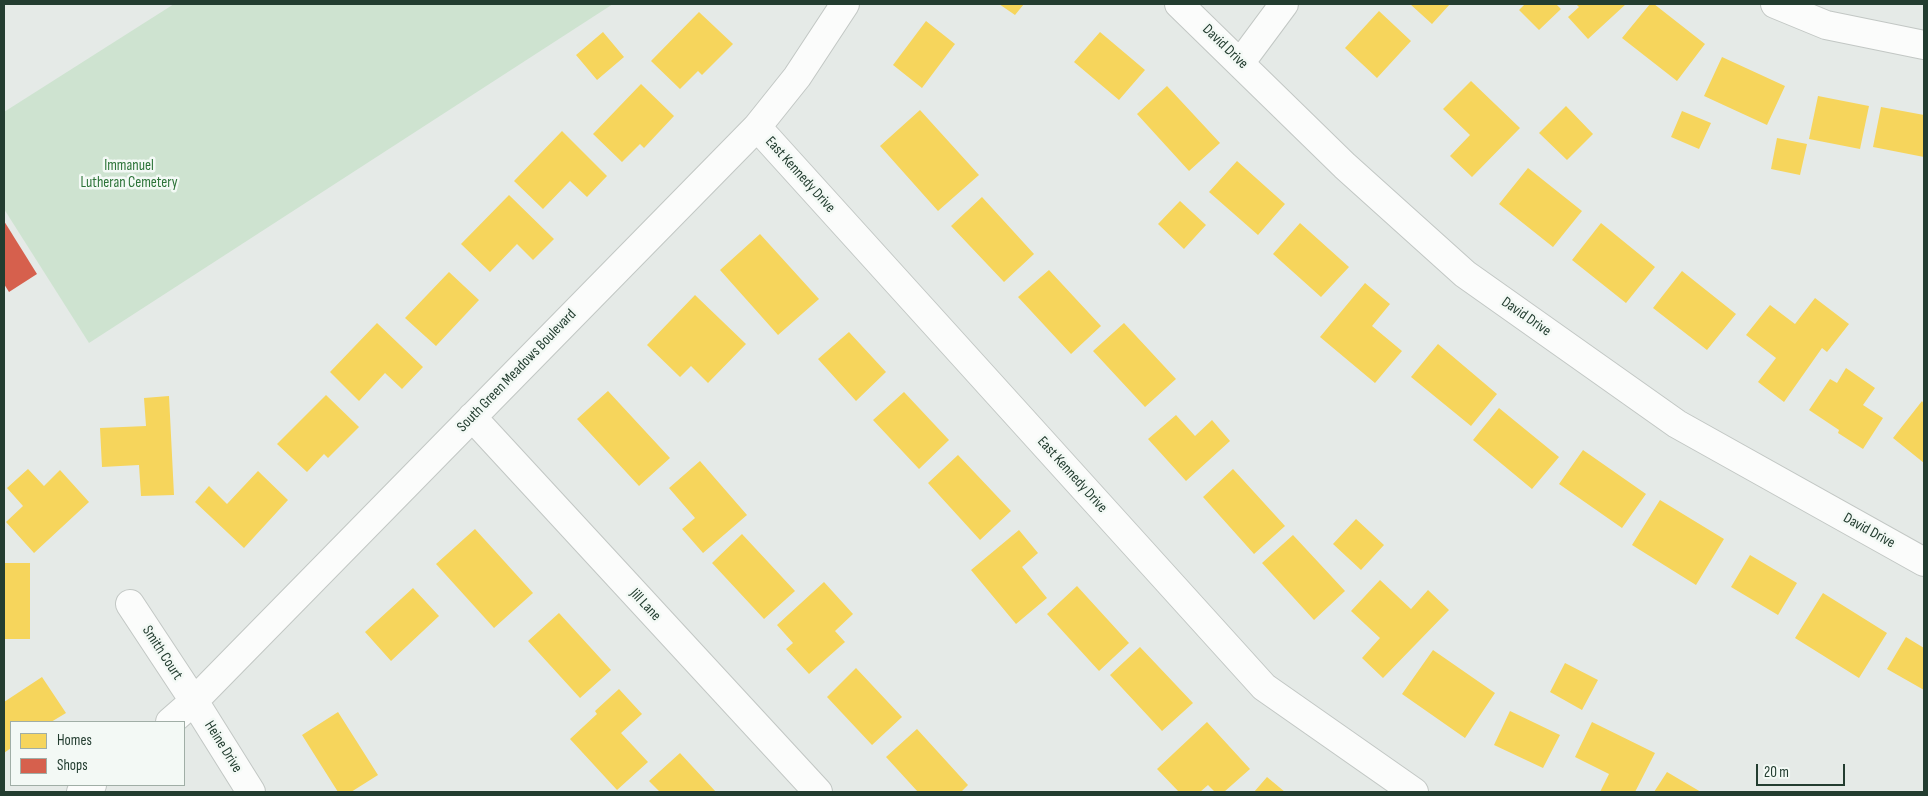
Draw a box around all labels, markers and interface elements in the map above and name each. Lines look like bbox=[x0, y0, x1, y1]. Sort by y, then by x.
street label: David Drive bbox=[1198, 21, 1252, 73]
street label: East Kennedy Drive bbox=[761, 133, 839, 217]
park label: Immanuel Lutheran Cemetery bbox=[81, 157, 177, 192]
street label: David Drive bbox=[1498, 293, 1554, 341]
street label: South Green Meadows Boulevard bbox=[454, 306, 580, 436]
street label: East Kennedy Drive bbox=[1033, 433, 1111, 517]
street label: David Drive bbox=[1840, 509, 1898, 553]
street label: Jill Lane bbox=[626, 585, 664, 625]
street label: Smith Court bbox=[138, 623, 186, 683]
street label: Heine Drive bbox=[200, 718, 246, 776]
legend bbox=[10, 721, 185, 786]
text: Homes bbox=[57, 731, 92, 750]
scale bar bbox=[1758, 754, 1847, 786]
text: Shops bbox=[57, 756, 88, 775]
text: 20 m bbox=[1764, 763, 1789, 782]

